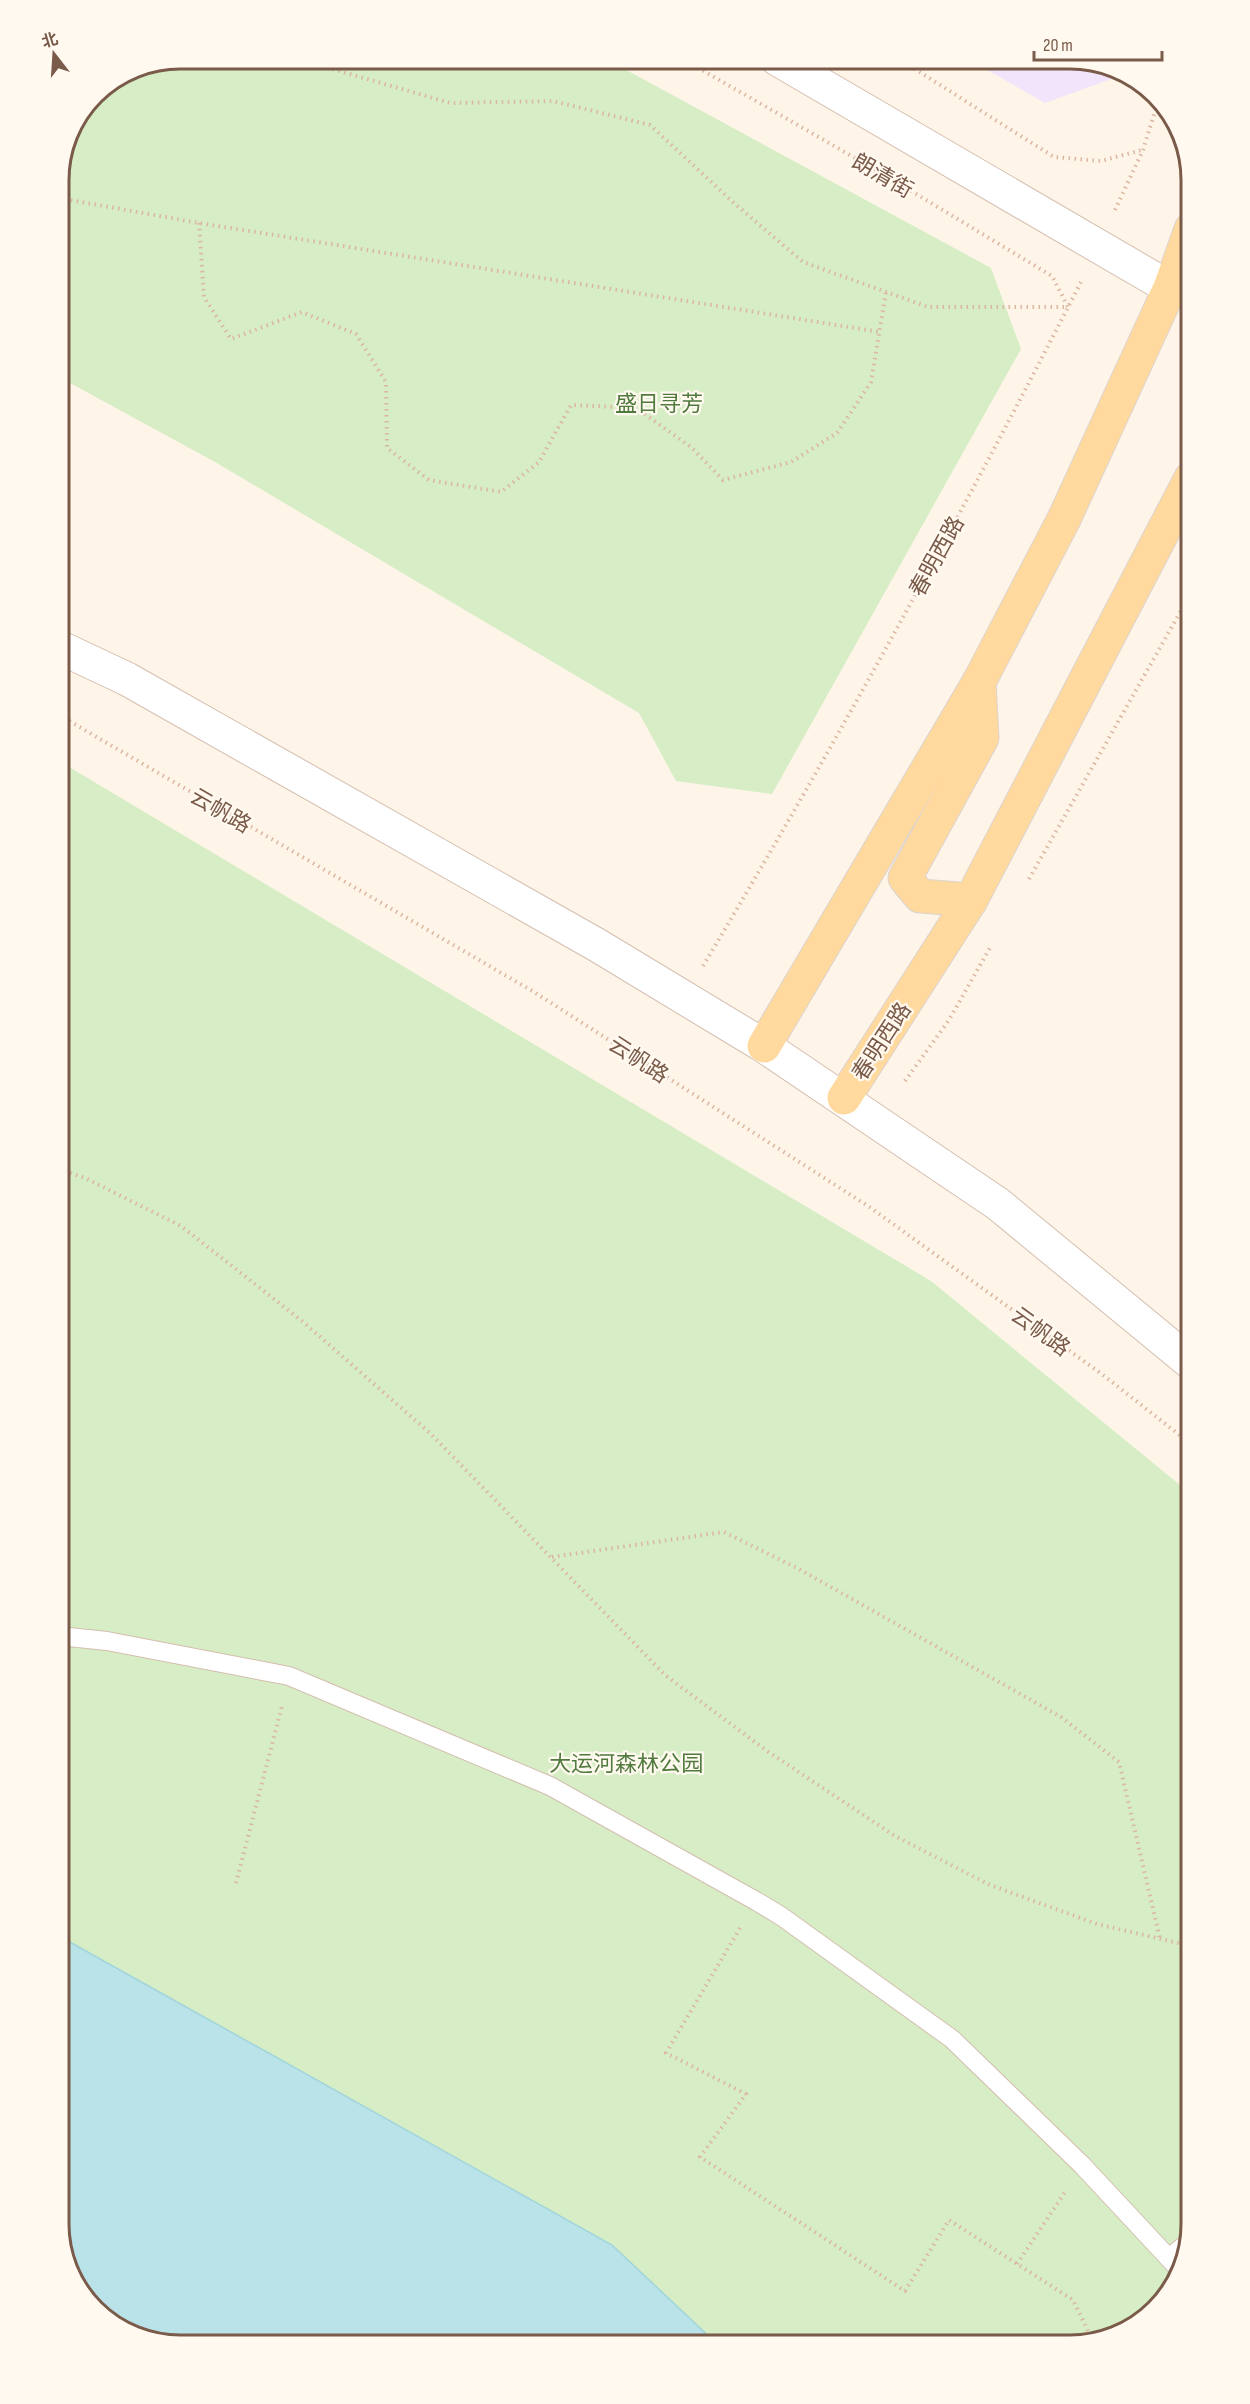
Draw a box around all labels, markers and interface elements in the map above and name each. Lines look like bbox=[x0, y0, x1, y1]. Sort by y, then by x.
north arrow bbox=[24, 24, 84, 84]
scale bar bbox=[1034, 24, 1162, 62]
text: 北 bbox=[40, 30, 60, 53]
text: 20 m bbox=[1043, 35, 1073, 56]
street label: 朗清街 bbox=[847, 148, 918, 204]
park label: 盛日寻芳 bbox=[615, 391, 703, 418]
street label: 春明西路 bbox=[904, 512, 970, 602]
street label: 云帆路 bbox=[185, 783, 256, 839]
street label: 春明西路 bbox=[847, 998, 918, 1086]
street label: 云帆路 bbox=[603, 1031, 673, 1090]
street label: 云帆路 bbox=[1005, 1302, 1075, 1363]
park label: 大运河森林公园 bbox=[549, 1751, 703, 1778]

